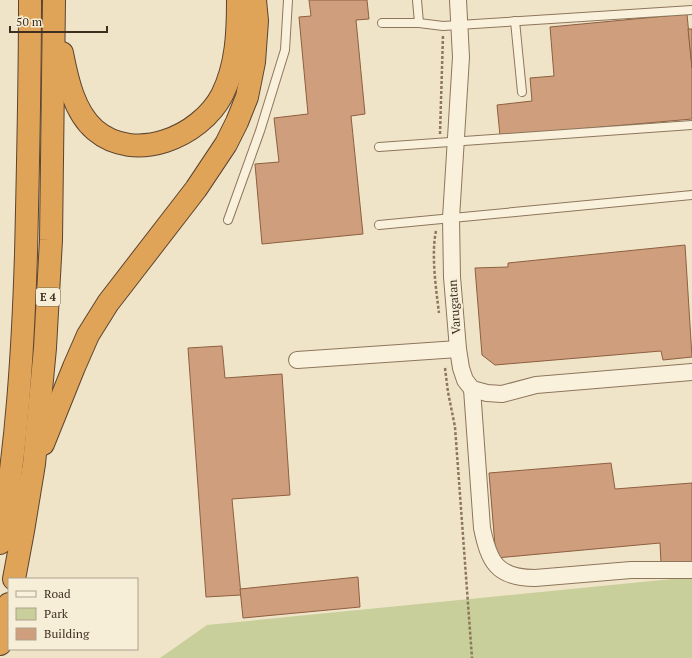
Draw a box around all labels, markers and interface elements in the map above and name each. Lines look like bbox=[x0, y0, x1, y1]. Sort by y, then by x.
scale bar bbox=[10, 8, 107, 34]
text: 50 m bbox=[16, 14, 43, 29]
street label: Varugatan bbox=[445, 279, 463, 335]
road number: E 4 bbox=[36, 288, 60, 306]
legend bbox=[8, 578, 138, 650]
text: Road bbox=[44, 586, 71, 601]
text: Park bbox=[44, 606, 69, 621]
text: Building bbox=[44, 626, 90, 641]

